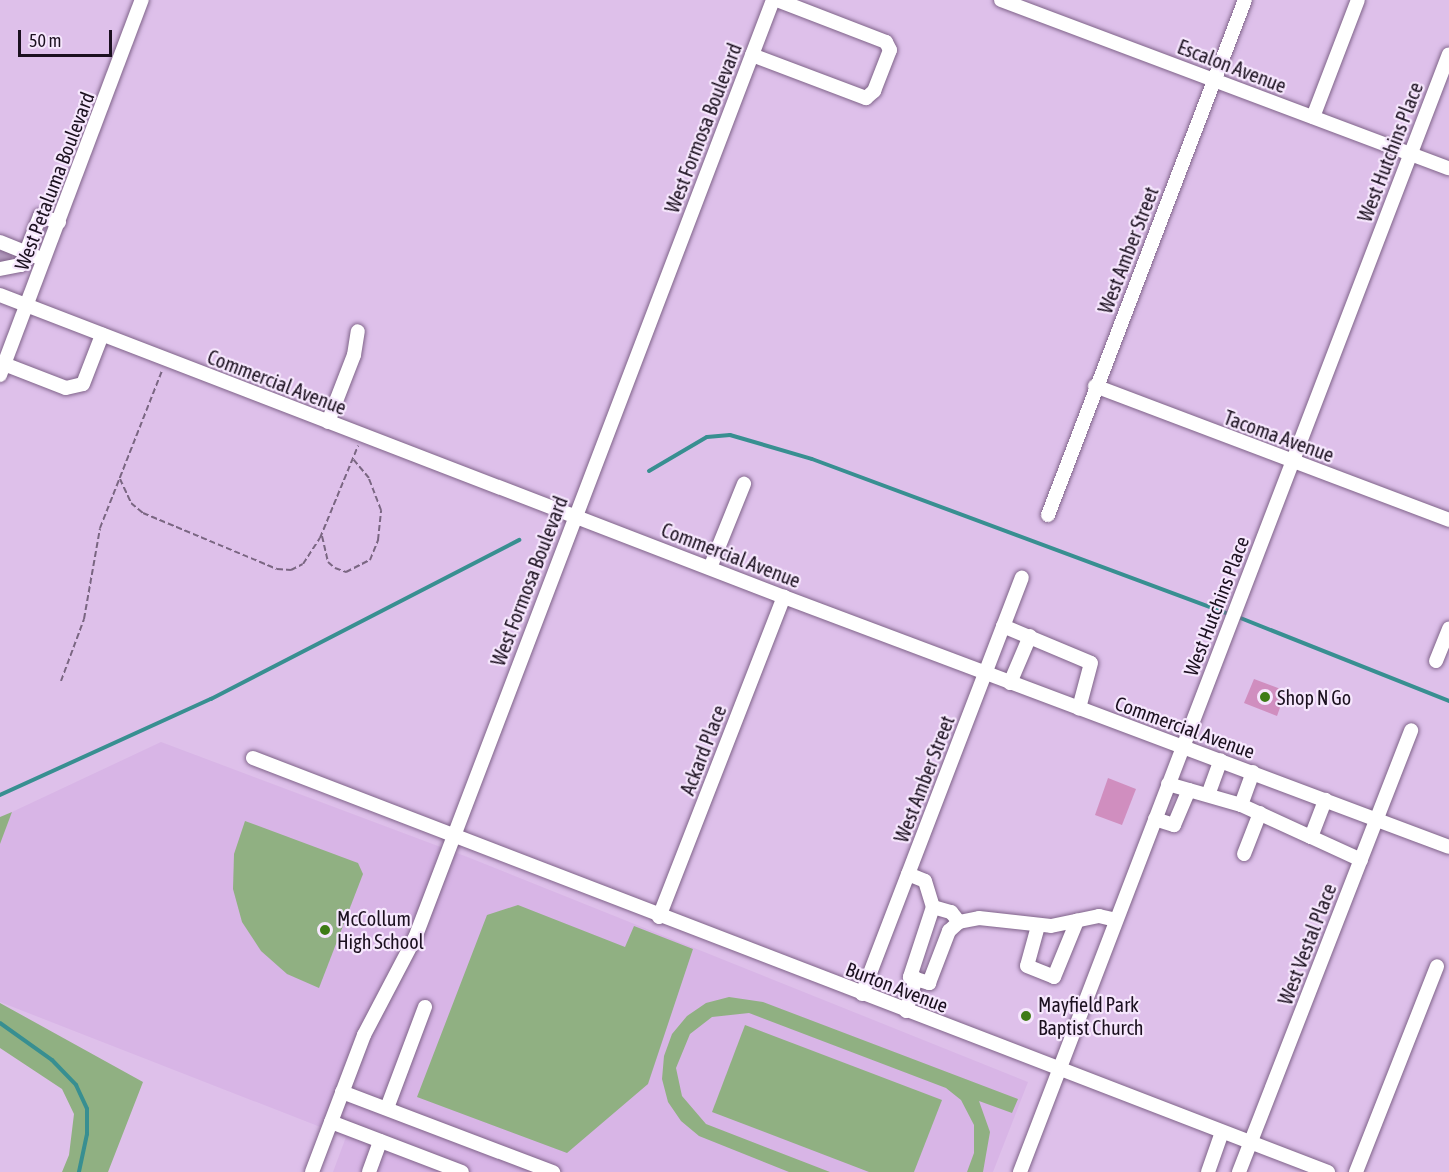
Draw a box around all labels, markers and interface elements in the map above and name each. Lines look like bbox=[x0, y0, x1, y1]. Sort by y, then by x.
scale bar bbox=[21, 18, 116, 56]
text: 50 m bbox=[29, 30, 61, 51]
street label: Escalon Avenue bbox=[1174, 34, 1290, 98]
street label: West Formosa Boulevard bbox=[660, 40, 746, 216]
street label: West Hutchins Place bbox=[1352, 79, 1428, 225]
street label: West Petaluma Boulevard bbox=[9, 89, 99, 273]
street label: West Amber Street bbox=[1093, 183, 1163, 317]
street label: Commercial Avenue bbox=[204, 344, 350, 420]
street label: Tacoma Avenue bbox=[1221, 405, 1337, 467]
street label: West Formosa Boulevard bbox=[486, 493, 572, 669]
street label: Commercial Avenue bbox=[658, 517, 804, 593]
street label: West Hutchins Place bbox=[1178, 533, 1254, 679]
place label: Shop N Go bbox=[1277, 685, 1351, 709]
marker: Shop N Go bbox=[1258, 690, 1272, 704]
street label: Commercial Avenue bbox=[1112, 691, 1258, 763]
street label: Ackard Place bbox=[675, 702, 731, 798]
street label: West Amber Street bbox=[889, 712, 959, 846]
street label: West Vestal Place bbox=[1273, 880, 1341, 1008]
place label: McCollum High School bbox=[337, 906, 424, 953]
marker: McCollum High School bbox=[318, 923, 332, 937]
street label: Burton Avenue bbox=[842, 957, 952, 1017]
place label: Mayfield Park Baptist Church bbox=[1038, 993, 1144, 1040]
marker: Mayfield Park Baptist Church bbox=[1019, 1009, 1033, 1023]

